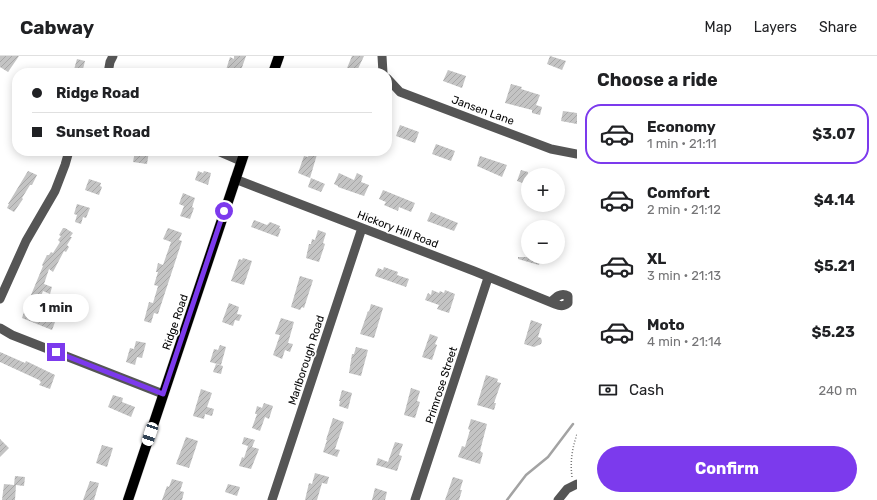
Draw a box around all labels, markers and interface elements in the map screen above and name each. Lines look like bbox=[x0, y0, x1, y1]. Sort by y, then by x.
text: Cabway bbox=[20, 16, 94, 39]
text: Map bbox=[705, 19, 732, 36]
text: Layers bbox=[754, 19, 797, 36]
text: Share bbox=[819, 19, 857, 36]
text: Choose a ride bbox=[597, 69, 718, 91]
text: Ridge Road bbox=[56, 84, 139, 102]
street label: Jansen Lane bbox=[450, 93, 516, 128]
icon: car bbox=[599, 116, 635, 152]
text: Economy bbox=[647, 118, 716, 136]
text: Sunset Road bbox=[56, 123, 150, 141]
text: $3.07 bbox=[812, 125, 855, 143]
text: 1 min · 21:11 bbox=[647, 136, 717, 151]
map controls bbox=[521, 168, 565, 264]
button: + bbox=[521, 168, 565, 212]
icon: car bbox=[599, 182, 635, 218]
text: Comfort bbox=[647, 184, 710, 202]
text: $4.14 bbox=[814, 191, 855, 209]
route start bbox=[215, 202, 233, 220]
text: 2 min · 21:12 bbox=[647, 202, 721, 217]
street label: Hickory Hill Road bbox=[356, 208, 440, 251]
button: − bbox=[521, 220, 565, 264]
icon: car bbox=[599, 248, 635, 284]
text: XL bbox=[647, 250, 666, 268]
text: $5.21 bbox=[814, 257, 855, 275]
text: 3 min · 21:13 bbox=[647, 268, 721, 283]
street label: Ridge Road bbox=[160, 293, 191, 352]
callout: 1 min bbox=[23, 294, 89, 322]
text: 1 min bbox=[39, 300, 73, 315]
street label: Marlborough Road bbox=[286, 314, 327, 407]
icon: car bbox=[599, 314, 635, 350]
text: Moto bbox=[647, 316, 685, 334]
text: $5.23 bbox=[811, 323, 855, 341]
text: 4 min · 21:14 bbox=[647, 334, 722, 349]
route end bbox=[47, 343, 65, 361]
street label: Primrose Street bbox=[423, 344, 460, 425]
icon: cash bbox=[597, 379, 619, 401]
text: Cash bbox=[629, 381, 664, 399]
text: 240 m bbox=[818, 383, 857, 398]
car bbox=[141, 421, 159, 447]
button: Confirm bbox=[597, 446, 857, 492]

